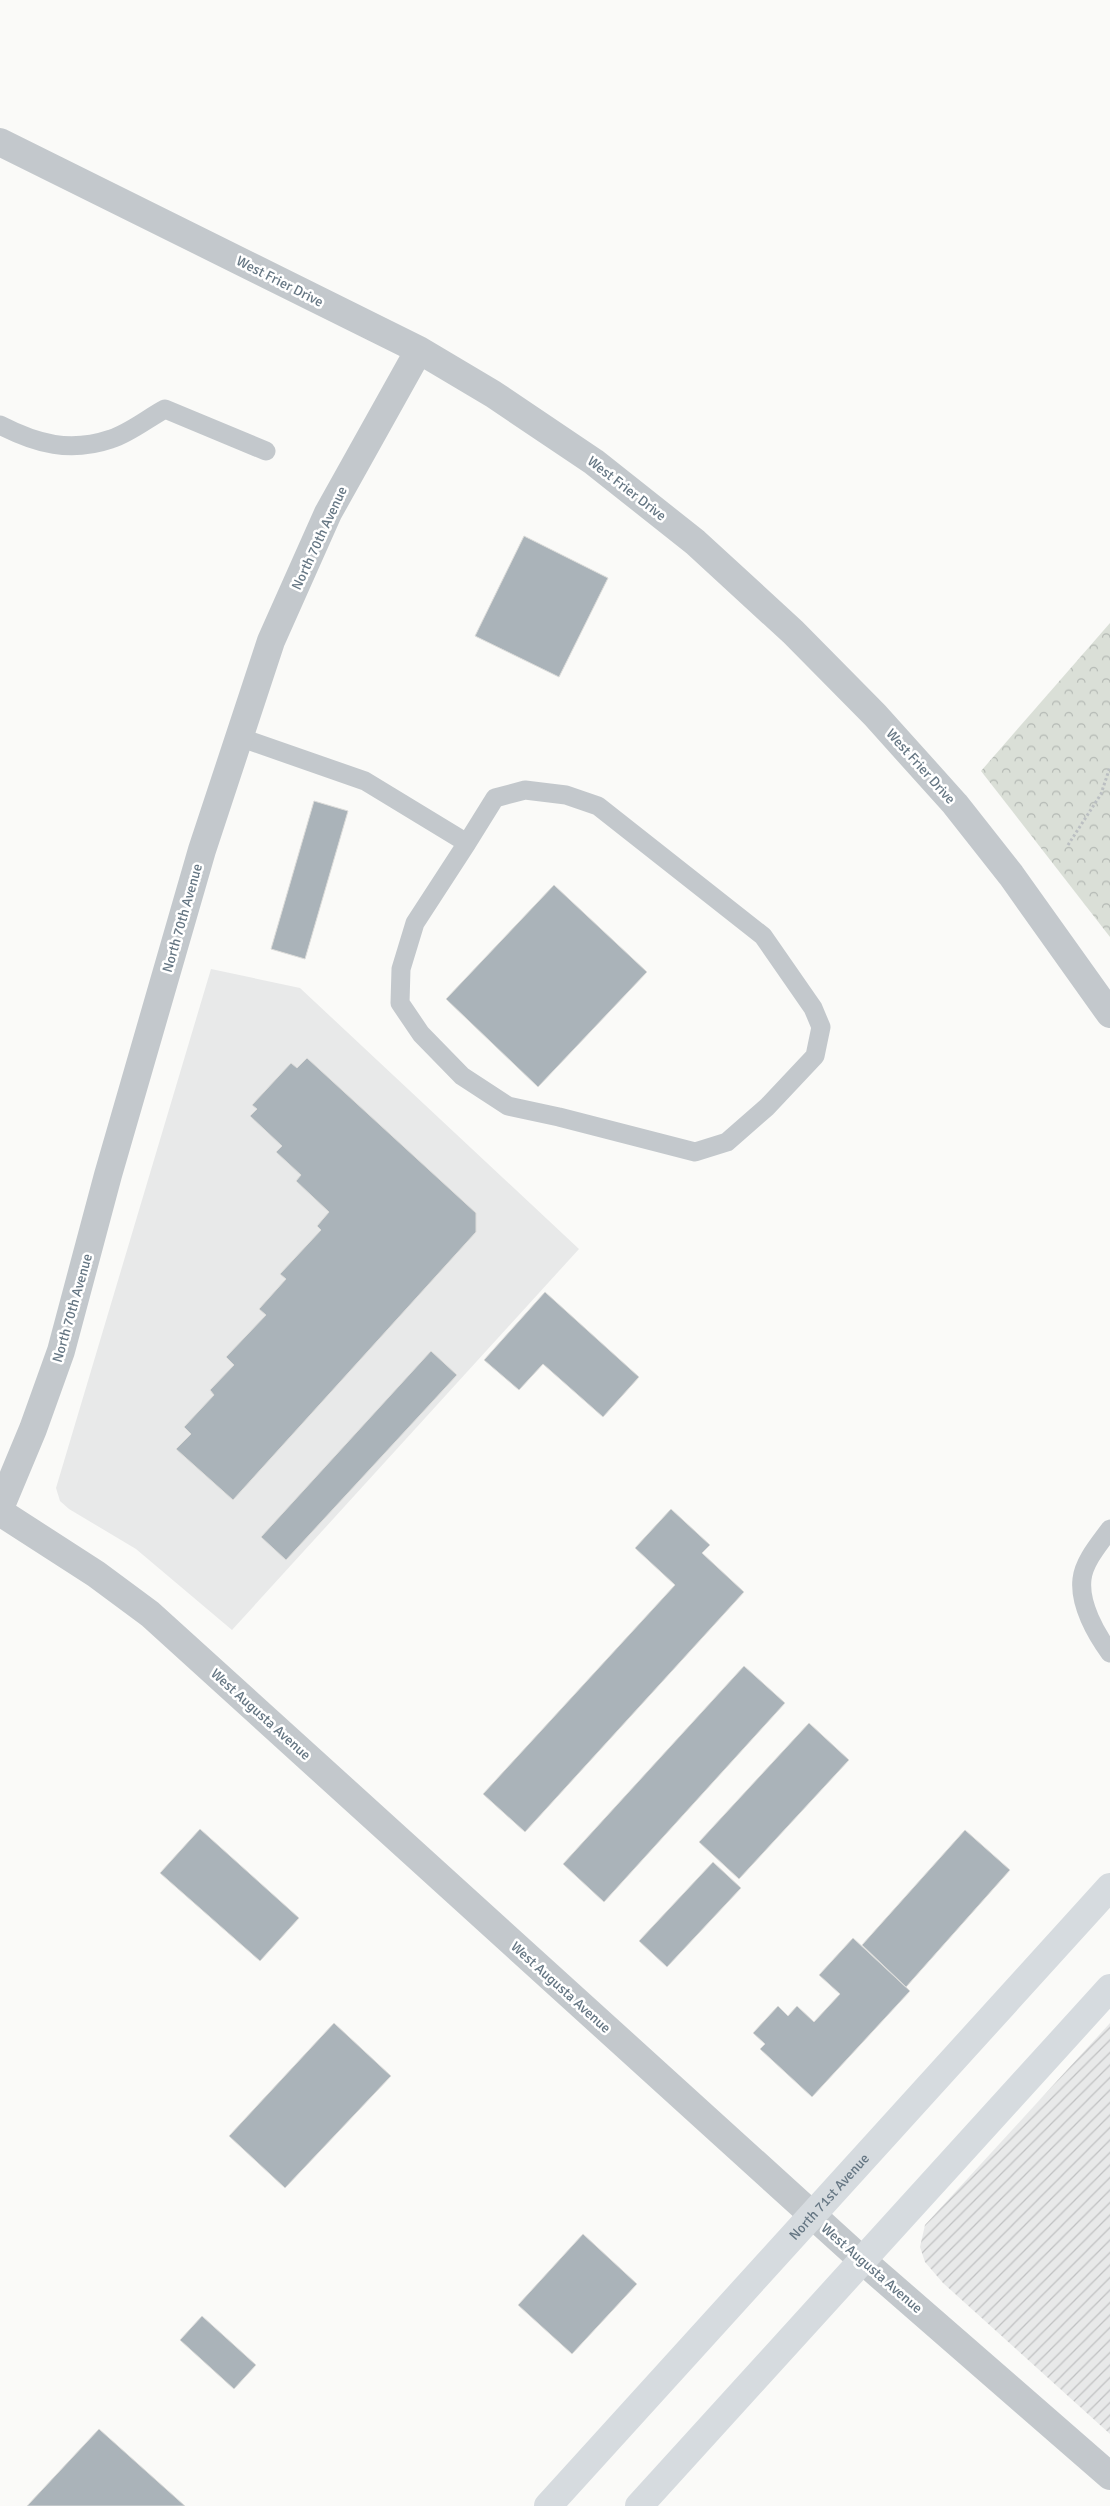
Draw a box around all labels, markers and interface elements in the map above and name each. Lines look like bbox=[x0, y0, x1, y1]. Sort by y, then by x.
street label: West Frier Drive bbox=[234, 252, 326, 311]
street label: West Frier Drive bbox=[584, 452, 669, 524]
street label: North 70th Avenue bbox=[288, 484, 351, 593]
street label: West Frier Drive bbox=[882, 725, 959, 807]
street label: North 70th Avenue bbox=[159, 862, 206, 974]
street label: North 70th Avenue bbox=[49, 1252, 96, 1364]
street label: West Augusta Avenue bbox=[207, 1665, 314, 1764]
street label: West Augusta Avenue bbox=[507, 1938, 614, 2037]
street label: North 71st Avenue bbox=[786, 2150, 873, 2244]
street label: West Augusta Avenue bbox=[818, 2220, 926, 2317]

